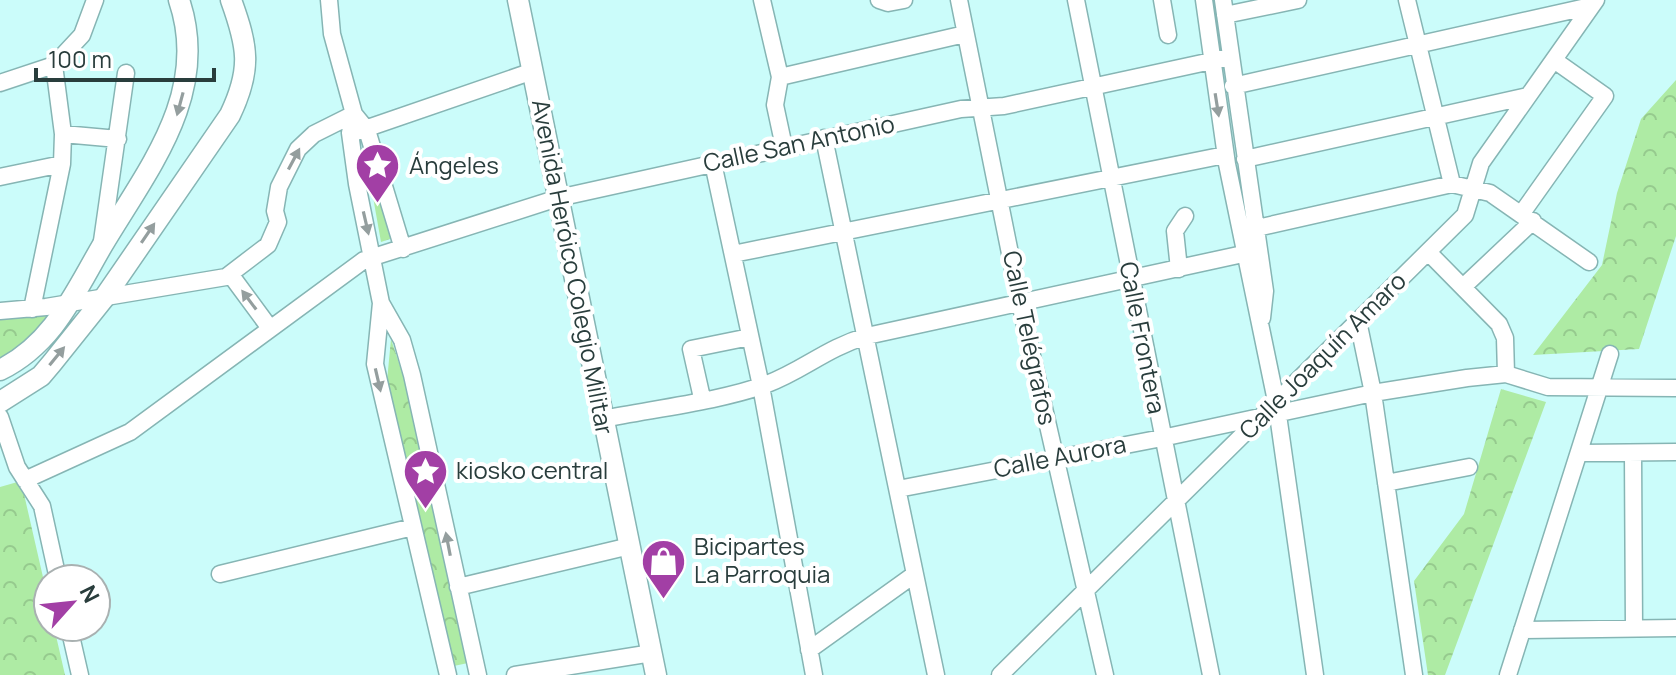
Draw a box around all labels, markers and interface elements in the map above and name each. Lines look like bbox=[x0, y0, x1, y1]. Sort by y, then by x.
scale bar bbox=[36, 32, 214, 82]
text: 100 m bbox=[48, 42, 112, 75]
one-way arrow bbox=[173, 92, 185, 117]
one-way arrow bbox=[1212, 93, 1224, 118]
street label: Avenida Heróico Colegio Militar bbox=[525, 96, 622, 437]
street label: Calle San Antonio bbox=[700, 106, 897, 179]
place icon: Ángeles bbox=[354, 142, 402, 205]
one-way arrow bbox=[287, 147, 300, 170]
place label: Ángeles bbox=[409, 148, 499, 181]
one-way arrow bbox=[360, 210, 372, 235]
one-way arrow bbox=[140, 223, 155, 244]
street label: Calle Telégrafos bbox=[996, 248, 1065, 428]
street label: Calle Frontera bbox=[1113, 259, 1174, 417]
street label: Calle Joaquín Amaro bbox=[1231, 264, 1413, 446]
one-way arrow bbox=[242, 290, 257, 311]
one-way arrow bbox=[49, 346, 65, 366]
one-way arrow bbox=[372, 368, 385, 393]
street label: Calle Aurora bbox=[991, 427, 1129, 485]
place icon: kiosko central bbox=[401, 447, 449, 510]
place label: kiosko central bbox=[456, 453, 608, 486]
place label: Bicipartes La Parroquia bbox=[694, 529, 830, 590]
one-way arrow bbox=[441, 532, 454, 557]
shop icon: Bicipartes La Parroquia bbox=[639, 537, 687, 600]
north arrow bbox=[32, 563, 112, 643]
text: N bbox=[73, 580, 107, 608]

